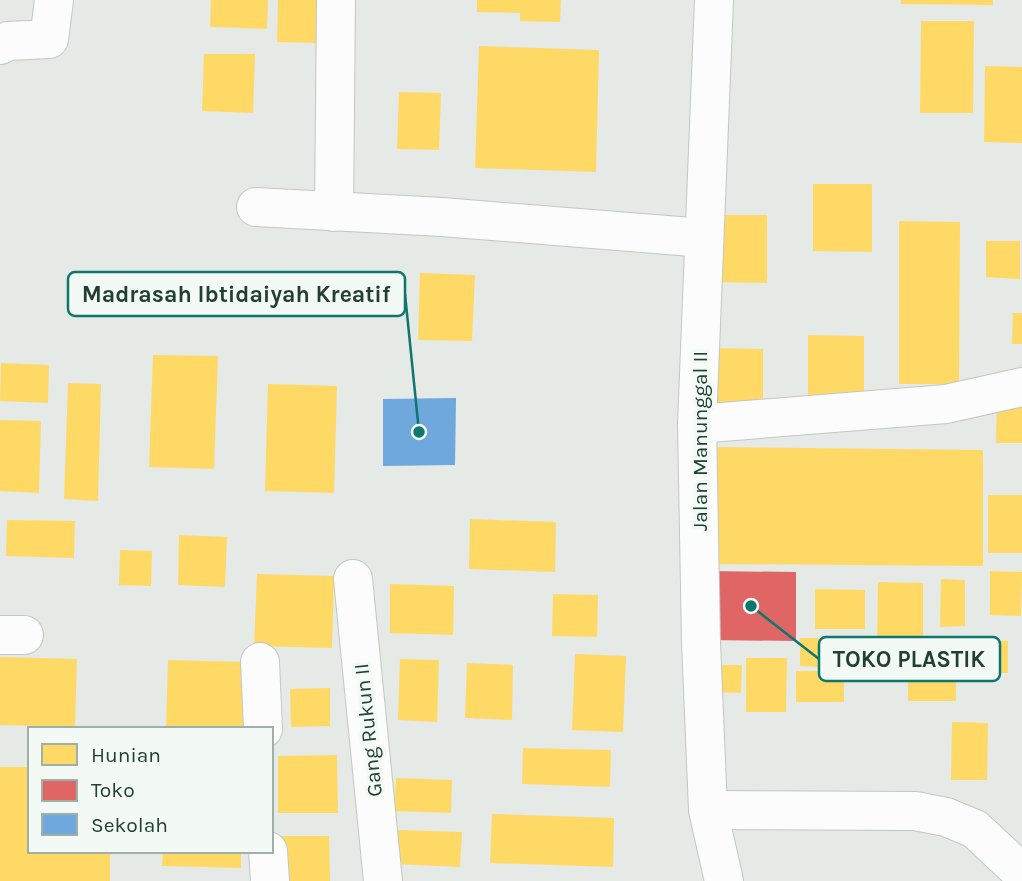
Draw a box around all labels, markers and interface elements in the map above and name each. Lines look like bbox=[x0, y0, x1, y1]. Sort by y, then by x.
callout: Madrasah Ibtidaiyah Kreatif bbox=[68, 272, 405, 316]
text: Madrasah Ibtidaiyah Kreatif bbox=[82, 281, 391, 308]
street label: Jalan Manunggal II bbox=[688, 351, 712, 531]
callout: TOKO PLASTIK bbox=[819, 637, 1000, 681]
text: TOKO PLASTIK bbox=[833, 646, 985, 673]
street label: Gang Rukun II bbox=[349, 662, 387, 798]
legend bbox=[28, 727, 273, 853]
text: Hunian bbox=[91, 743, 161, 767]
text: Toko bbox=[91, 778, 135, 802]
text: Sekolah bbox=[91, 813, 168, 837]

